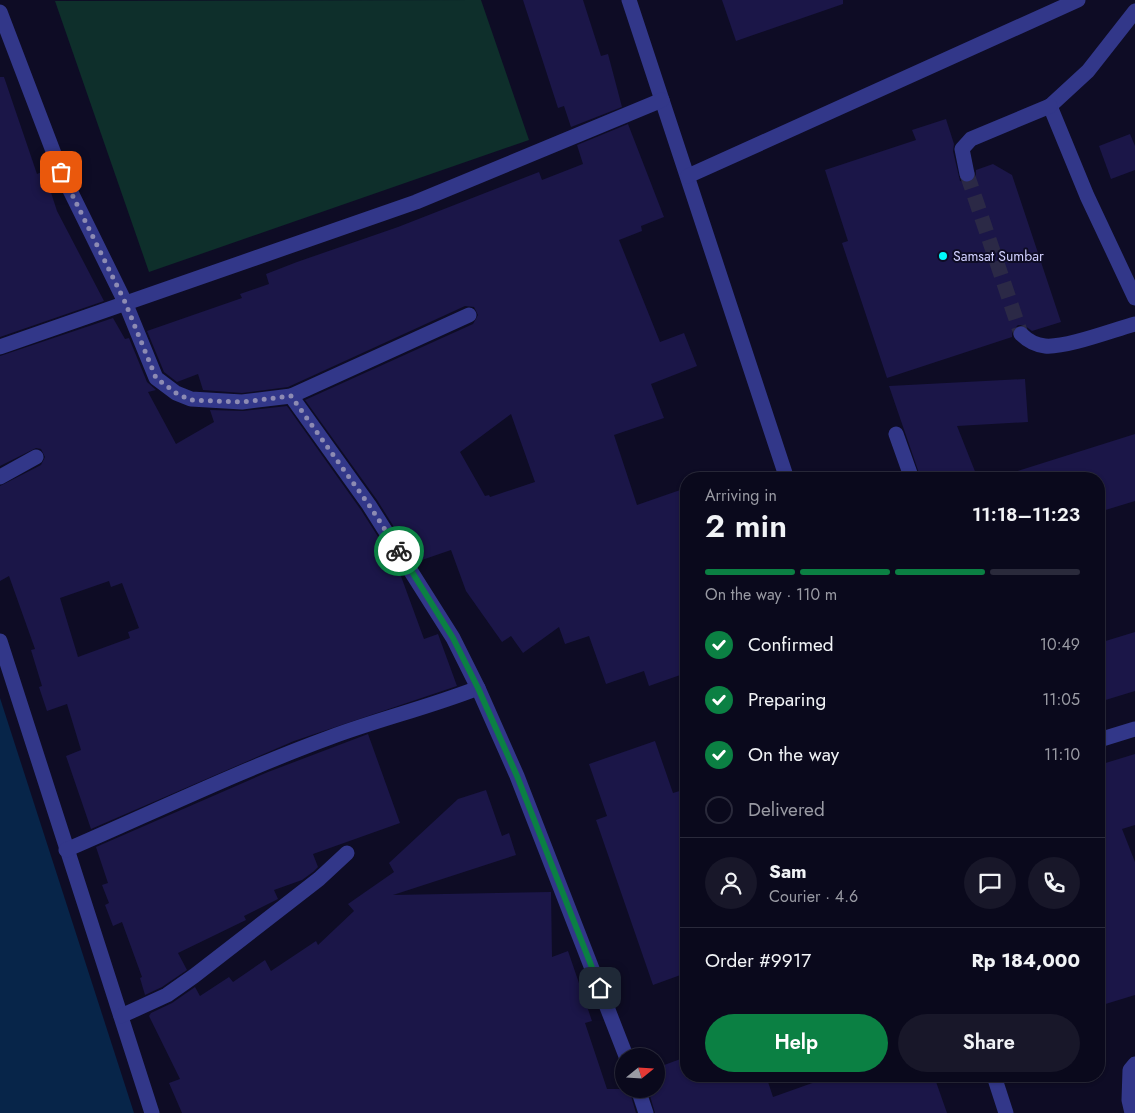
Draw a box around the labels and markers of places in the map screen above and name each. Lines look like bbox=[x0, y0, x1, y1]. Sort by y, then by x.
pin bbox=[40, 151, 82, 193]
place label: Samsat Sumbar bbox=[953, 246, 1044, 266]
marker: Samsat Sumbar bbox=[937, 250, 949, 262]
pin bbox=[579, 967, 621, 1009]

